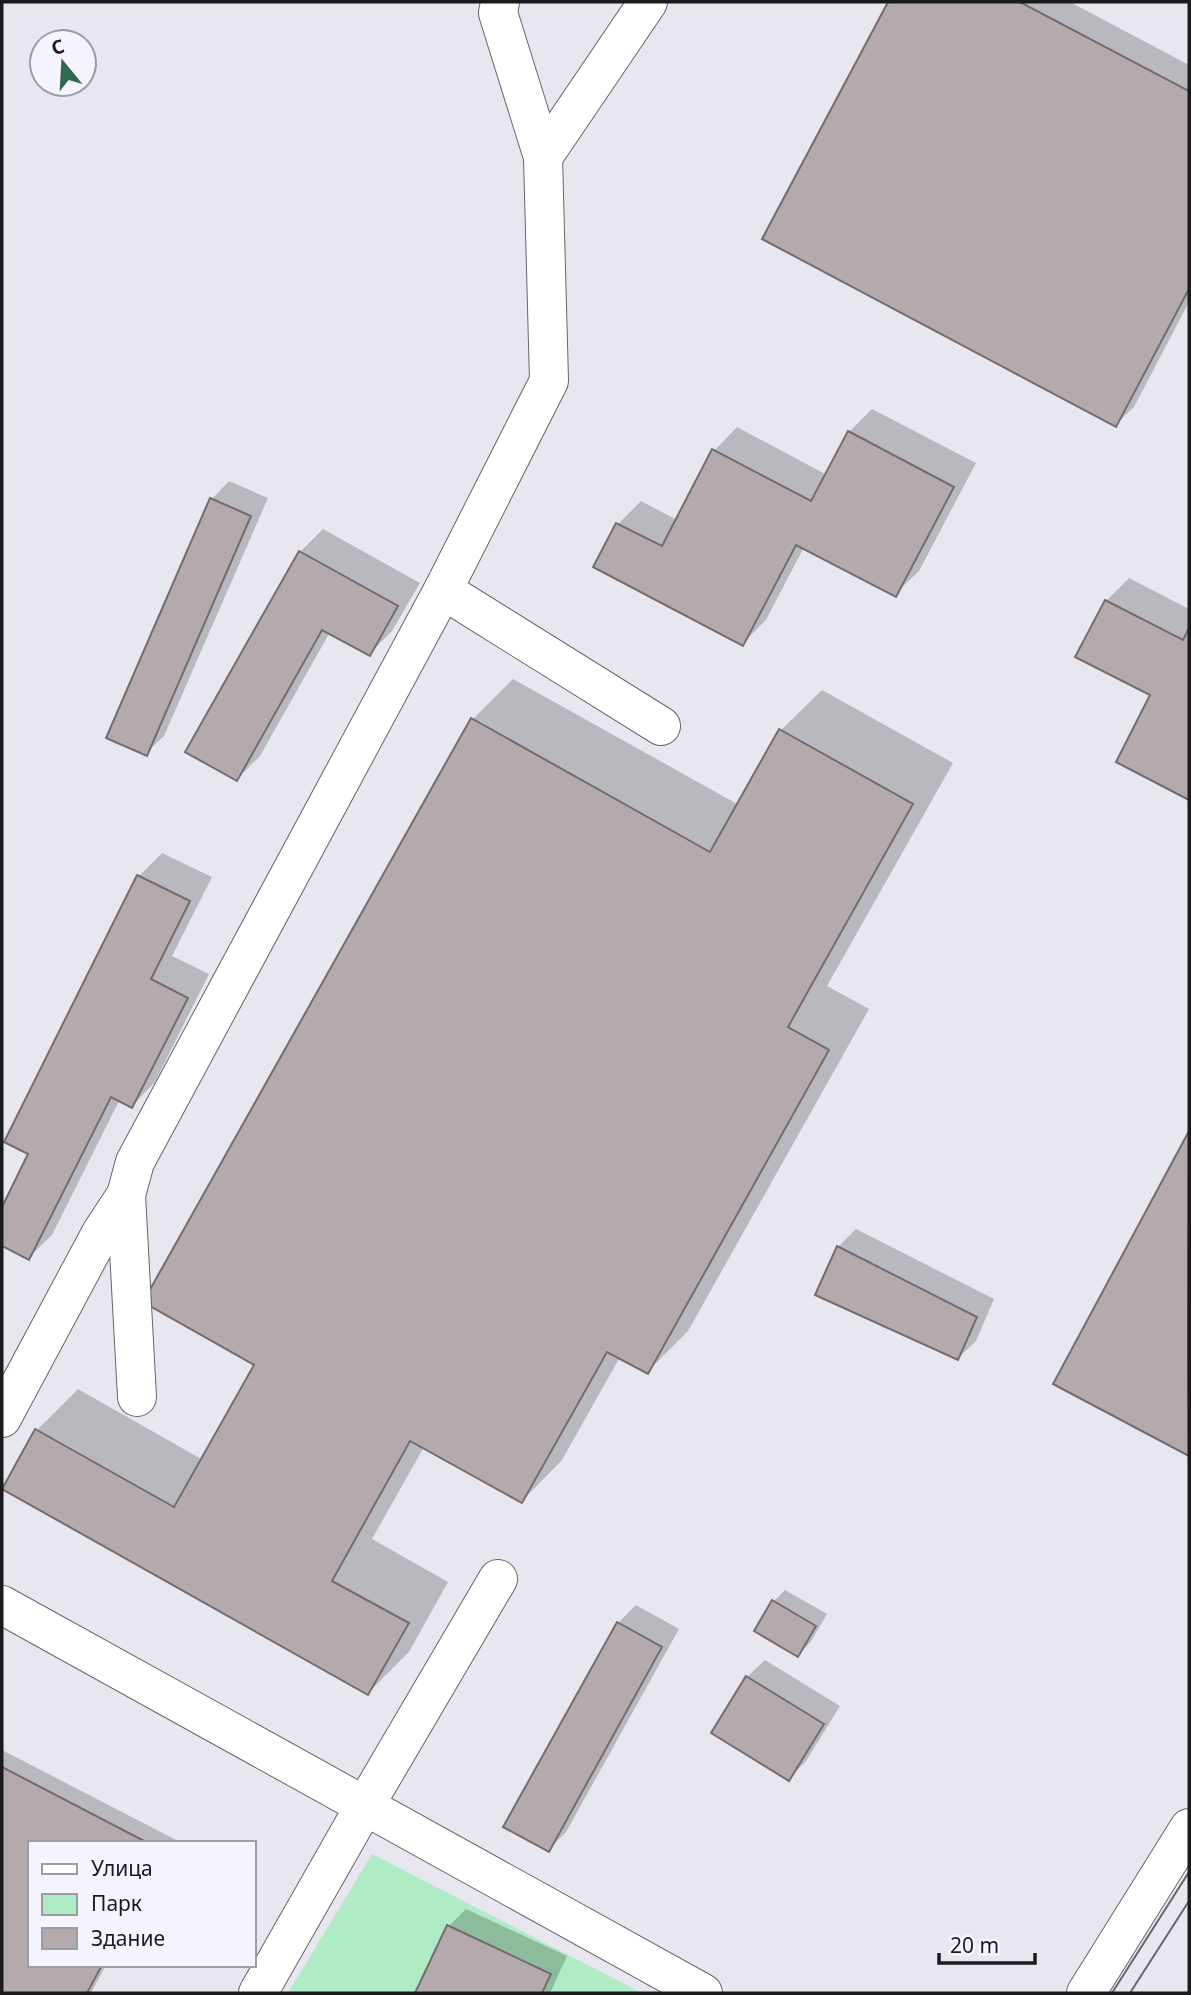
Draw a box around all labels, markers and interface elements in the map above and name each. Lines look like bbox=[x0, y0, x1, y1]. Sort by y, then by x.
north arrow bbox=[28, 28, 98, 98]
text: С bbox=[48, 33, 68, 61]
legend bbox=[28, 1841, 256, 1967]
text: Улица bbox=[91, 1854, 153, 1882]
text: Парк bbox=[91, 1889, 142, 1917]
scale bar bbox=[939, 1922, 1035, 1966]
text: Здание bbox=[91, 1924, 165, 1952]
text: 20 m bbox=[950, 1931, 999, 1959]

